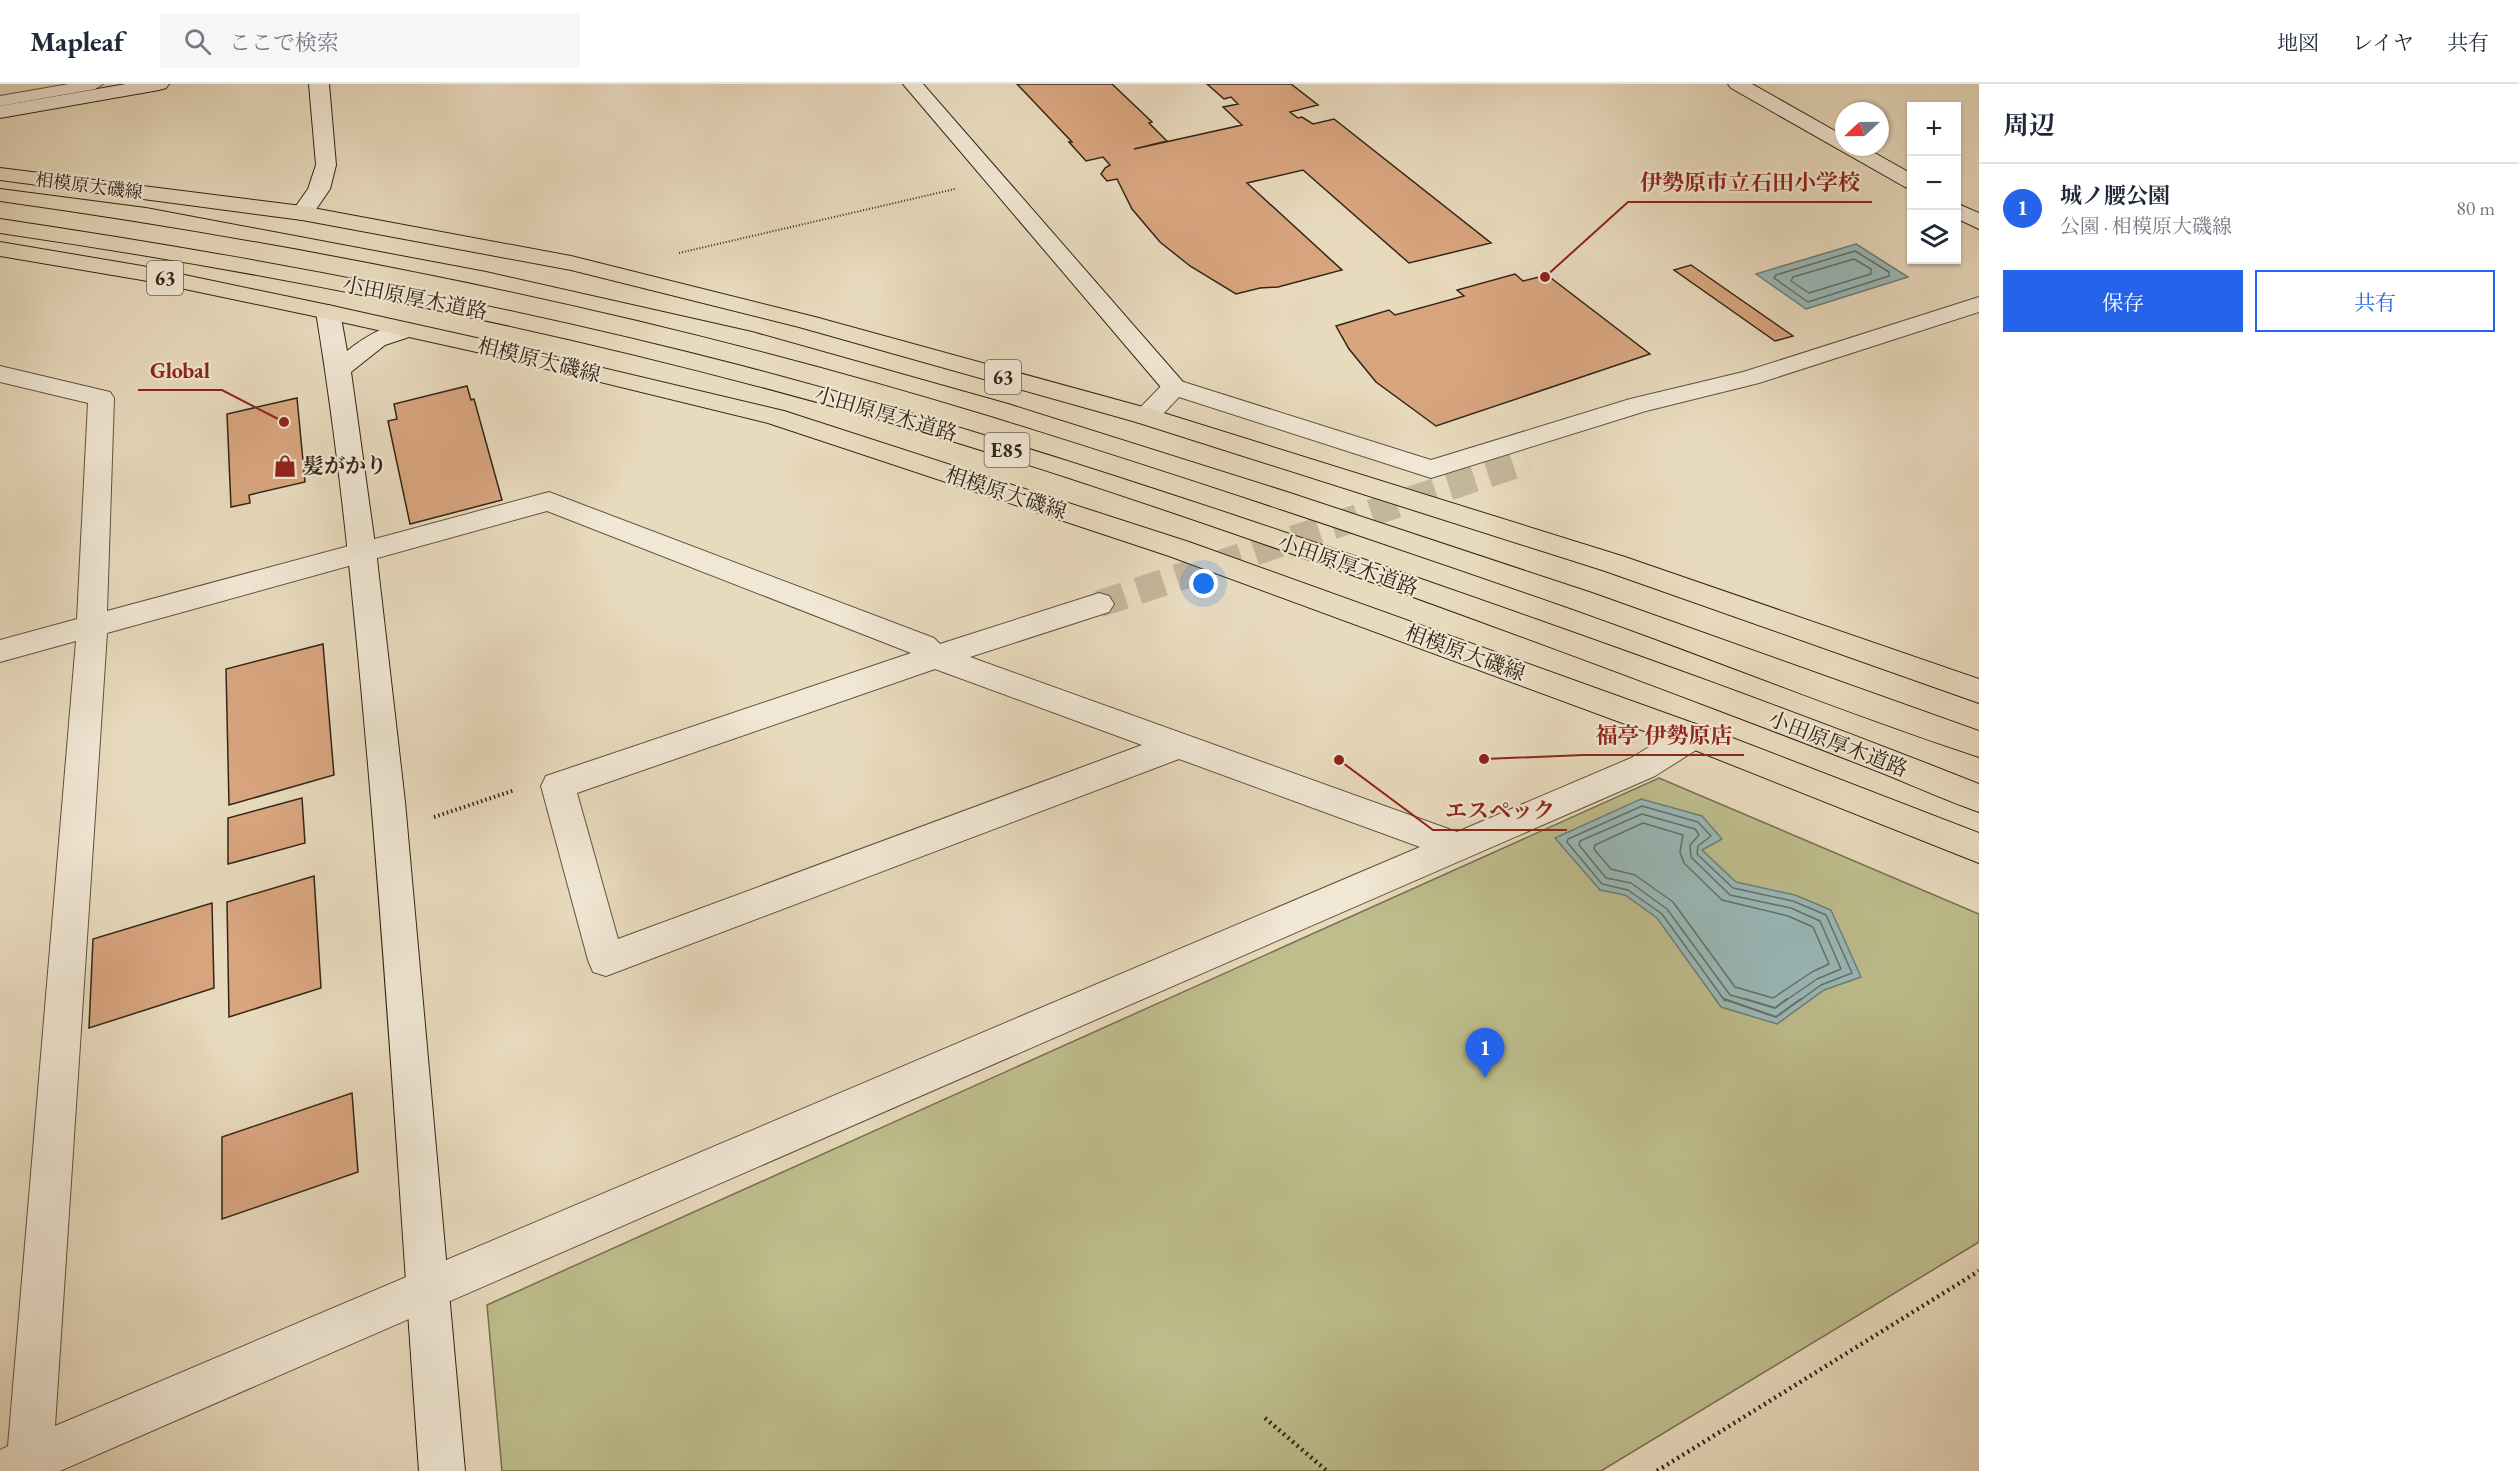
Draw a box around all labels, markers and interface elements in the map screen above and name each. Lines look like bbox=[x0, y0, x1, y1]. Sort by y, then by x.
search box bbox=[160, 14, 580, 68]
text: Mapleaf bbox=[30, 23, 124, 59]
icon: search bbox=[181, 25, 214, 58]
text: ここで検索 bbox=[229, 28, 339, 57]
text: 地図 bbox=[2277, 29, 2319, 56]
text: レイヤ bbox=[2352, 29, 2414, 56]
text: 共有 bbox=[2447, 29, 2489, 56]
north arrow bbox=[1835, 102, 1889, 156]
map controls bbox=[1907, 102, 1961, 264]
button: + bbox=[1907, 102, 1961, 156]
text: 周辺 bbox=[2003, 108, 2055, 142]
button: − bbox=[1907, 156, 1961, 210]
callout: 伊勢原市立石田小学校 bbox=[1628, 162, 1872, 202]
street label: 相模原大磯線 bbox=[34, 168, 144, 203]
text: 伊勢原市立石田小学校 bbox=[1640, 168, 1860, 197]
text: 城ノ腰公園 bbox=[2060, 181, 2170, 210]
text: 1 bbox=[2017, 195, 2028, 221]
text: 80 m bbox=[2456, 195, 2495, 221]
button: layers bbox=[1907, 210, 1961, 264]
text: 公園 · 相模原大磯線 bbox=[2060, 213, 2232, 239]
road number: 63 bbox=[147, 261, 183, 295]
street label: 小田原厚木道路 bbox=[340, 270, 490, 325]
button: 保存 bbox=[2003, 270, 2243, 332]
button: 共有 bbox=[2255, 270, 2495, 332]
street label: 相模原大磯線 bbox=[475, 331, 604, 388]
callout: Global bbox=[138, 350, 222, 390]
text: Global bbox=[150, 356, 210, 385]
road number: 63 bbox=[985, 360, 1021, 394]
street label: 小田原厚木道路 bbox=[812, 380, 961, 447]
road number: E85 bbox=[984, 433, 1030, 467]
place label: 髪がかり bbox=[303, 452, 387, 479]
shop icon: 髪がかり bbox=[272, 453, 298, 479]
street label: 相模原大磯線 bbox=[942, 460, 1070, 525]
street label: 小田原厚木道路 bbox=[1274, 528, 1422, 601]
your location bbox=[1189, 569, 1218, 598]
street label: 相模原大磯線 bbox=[1401, 618, 1529, 687]
street label: 小田原厚木道路 bbox=[1765, 705, 1912, 782]
callout: 福亭 伊勢原店 bbox=[1583, 715, 1744, 755]
text: 福亭 伊勢原店 bbox=[1595, 721, 1733, 750]
callout: エスペック bbox=[1433, 790, 1567, 830]
text: エスペック bbox=[1445, 796, 1555, 825]
pin: 1 bbox=[1466, 1028, 1504, 1078]

